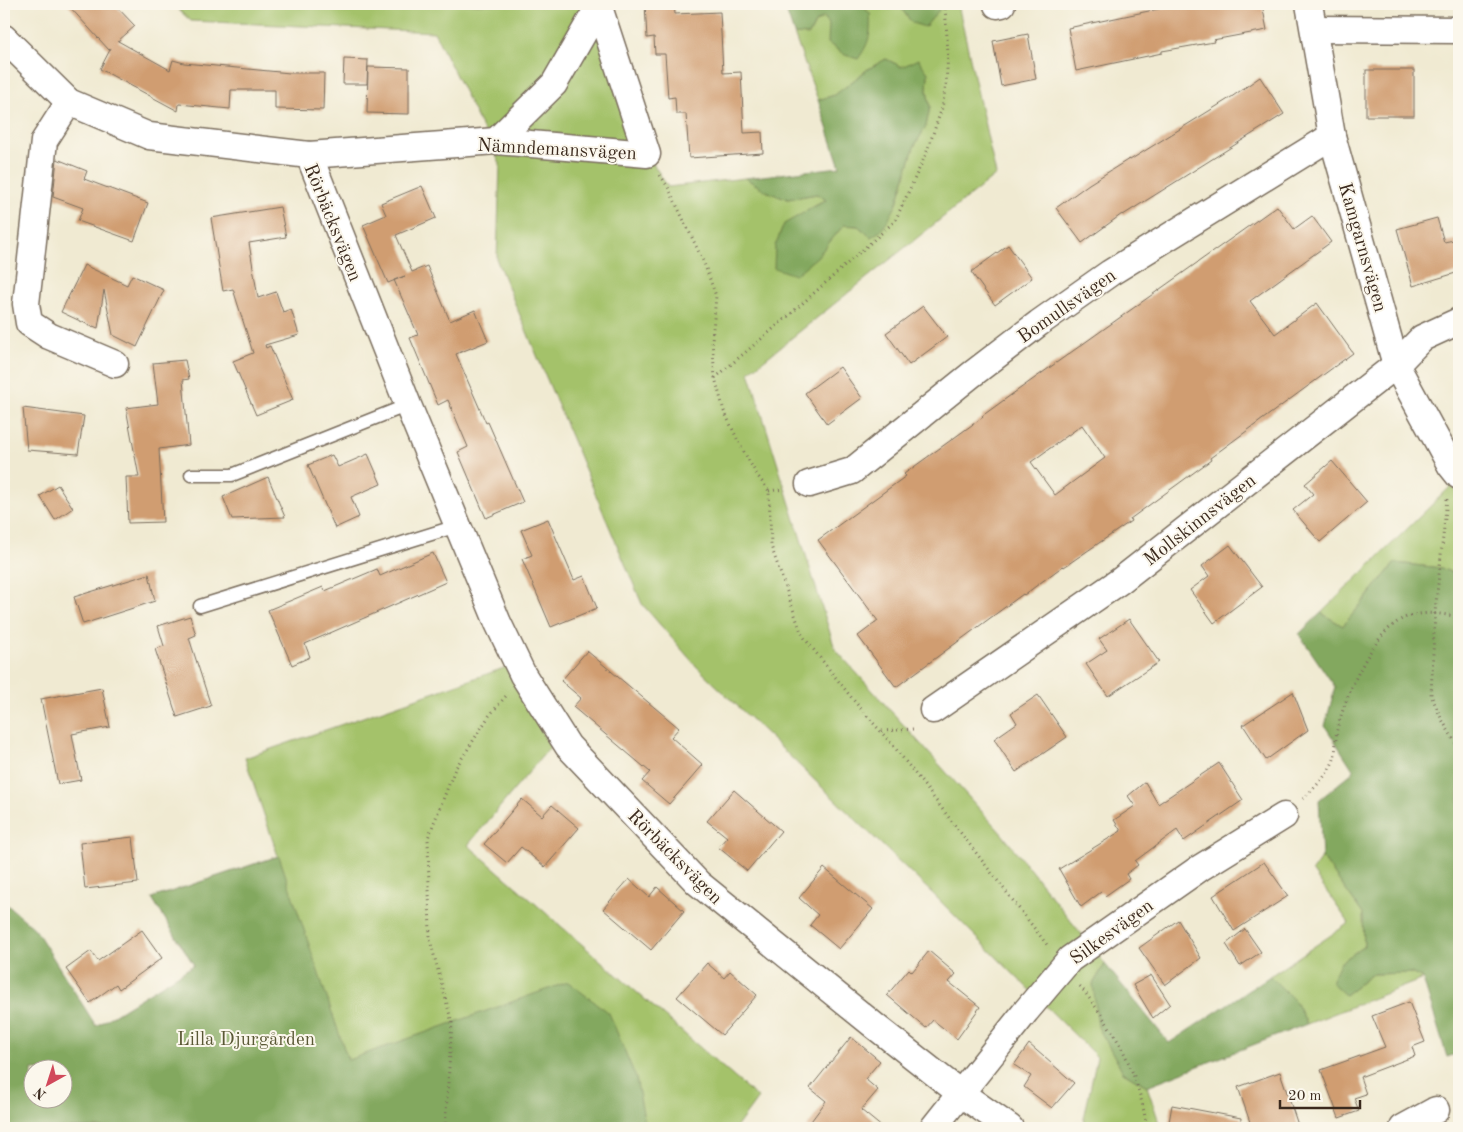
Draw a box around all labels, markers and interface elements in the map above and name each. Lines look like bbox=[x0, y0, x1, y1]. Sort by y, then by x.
street label: Nämndemansvägen bbox=[477, 137, 637, 164]
street label: Rörbäcksvägen bbox=[299, 161, 364, 284]
street label: Kamgarnsvägen bbox=[1334, 181, 1389, 314]
street label: Bomullsvägen bbox=[1015, 266, 1120, 348]
street label: Mollskinnsvägen bbox=[1141, 472, 1260, 570]
street label: Rörbäcksvägen bbox=[623, 807, 725, 909]
street label: Silkesvägen bbox=[1067, 897, 1158, 969]
park label: Lilla Djurgården bbox=[177, 1031, 315, 1050]
north arrow bbox=[22, 1060, 72, 1110]
scale bar bbox=[1280, 1077, 1360, 1109]
text: N bbox=[32, 1084, 49, 1102]
text: 20 m bbox=[1288, 1089, 1322, 1104]

